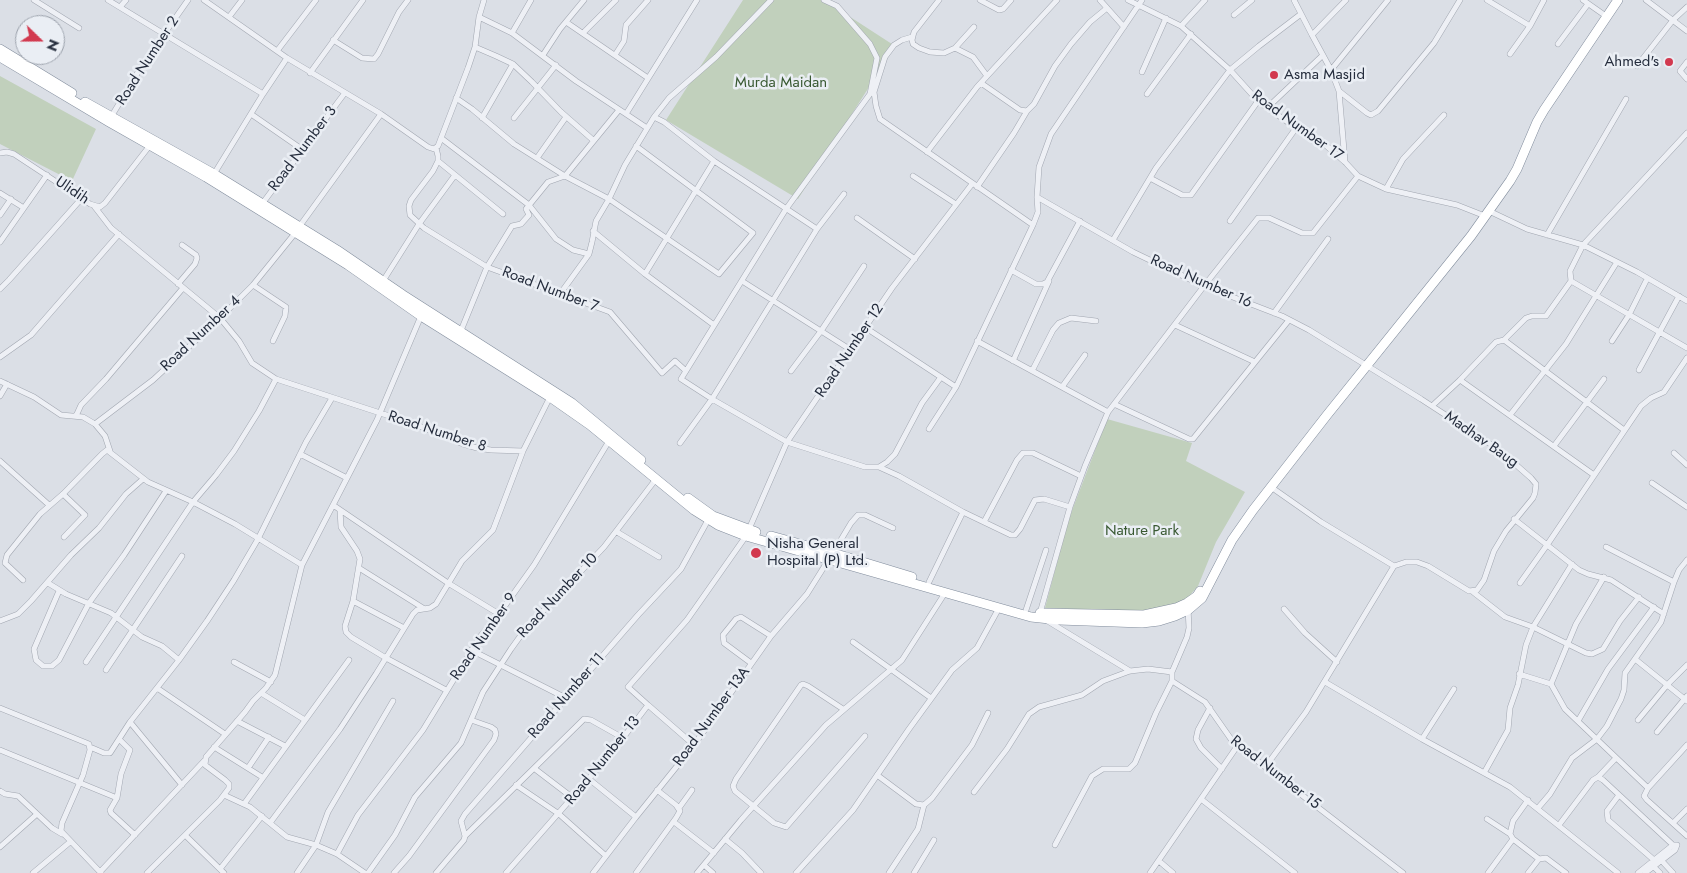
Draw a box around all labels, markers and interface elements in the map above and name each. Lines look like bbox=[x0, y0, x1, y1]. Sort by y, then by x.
street label: Road Number 2 bbox=[113, 13, 183, 109]
north arrow bbox=[15, 15, 65, 65]
text: N bbox=[42, 36, 64, 54]
place label: Ahmed's bbox=[1604, 53, 1659, 71]
marker: Ahmed's bbox=[1663, 56, 1675, 68]
place label: Asma Masjid bbox=[1284, 66, 1365, 84]
marker: Asma Masjid bbox=[1268, 69, 1280, 81]
park label: Murda Maidan bbox=[735, 74, 827, 92]
street label: Road Number 17 bbox=[1248, 87, 1346, 165]
street label: Road Number 3 bbox=[265, 103, 341, 195]
street label: Ulidih bbox=[52, 173, 92, 209]
street label: Road Number 16 bbox=[1147, 252, 1255, 312]
street label: Road Number 7 bbox=[499, 263, 601, 317]
street label: Road Number 4 bbox=[157, 292, 245, 376]
street label: Road Number 12 bbox=[812, 301, 888, 401]
street label: Road Number 8 bbox=[386, 408, 488, 456]
street label: Madhav Baug bbox=[1441, 408, 1521, 472]
park label: Nature Park bbox=[1105, 522, 1179, 540]
place label: Nisha General Hospital (P) Ltd. bbox=[767, 535, 869, 570]
marker: Nisha General Hospital (P) Ltd. bbox=[749, 546, 763, 560]
street label: Road Number 10 bbox=[514, 550, 602, 642]
street label: Road Number 9 bbox=[447, 590, 521, 684]
street label: Road Number 11 bbox=[525, 650, 609, 742]
street label: Road Number 13A bbox=[670, 664, 754, 770]
street label: Road Number 13 bbox=[562, 713, 644, 809]
street label: Road Number 15 bbox=[1226, 732, 1324, 814]

